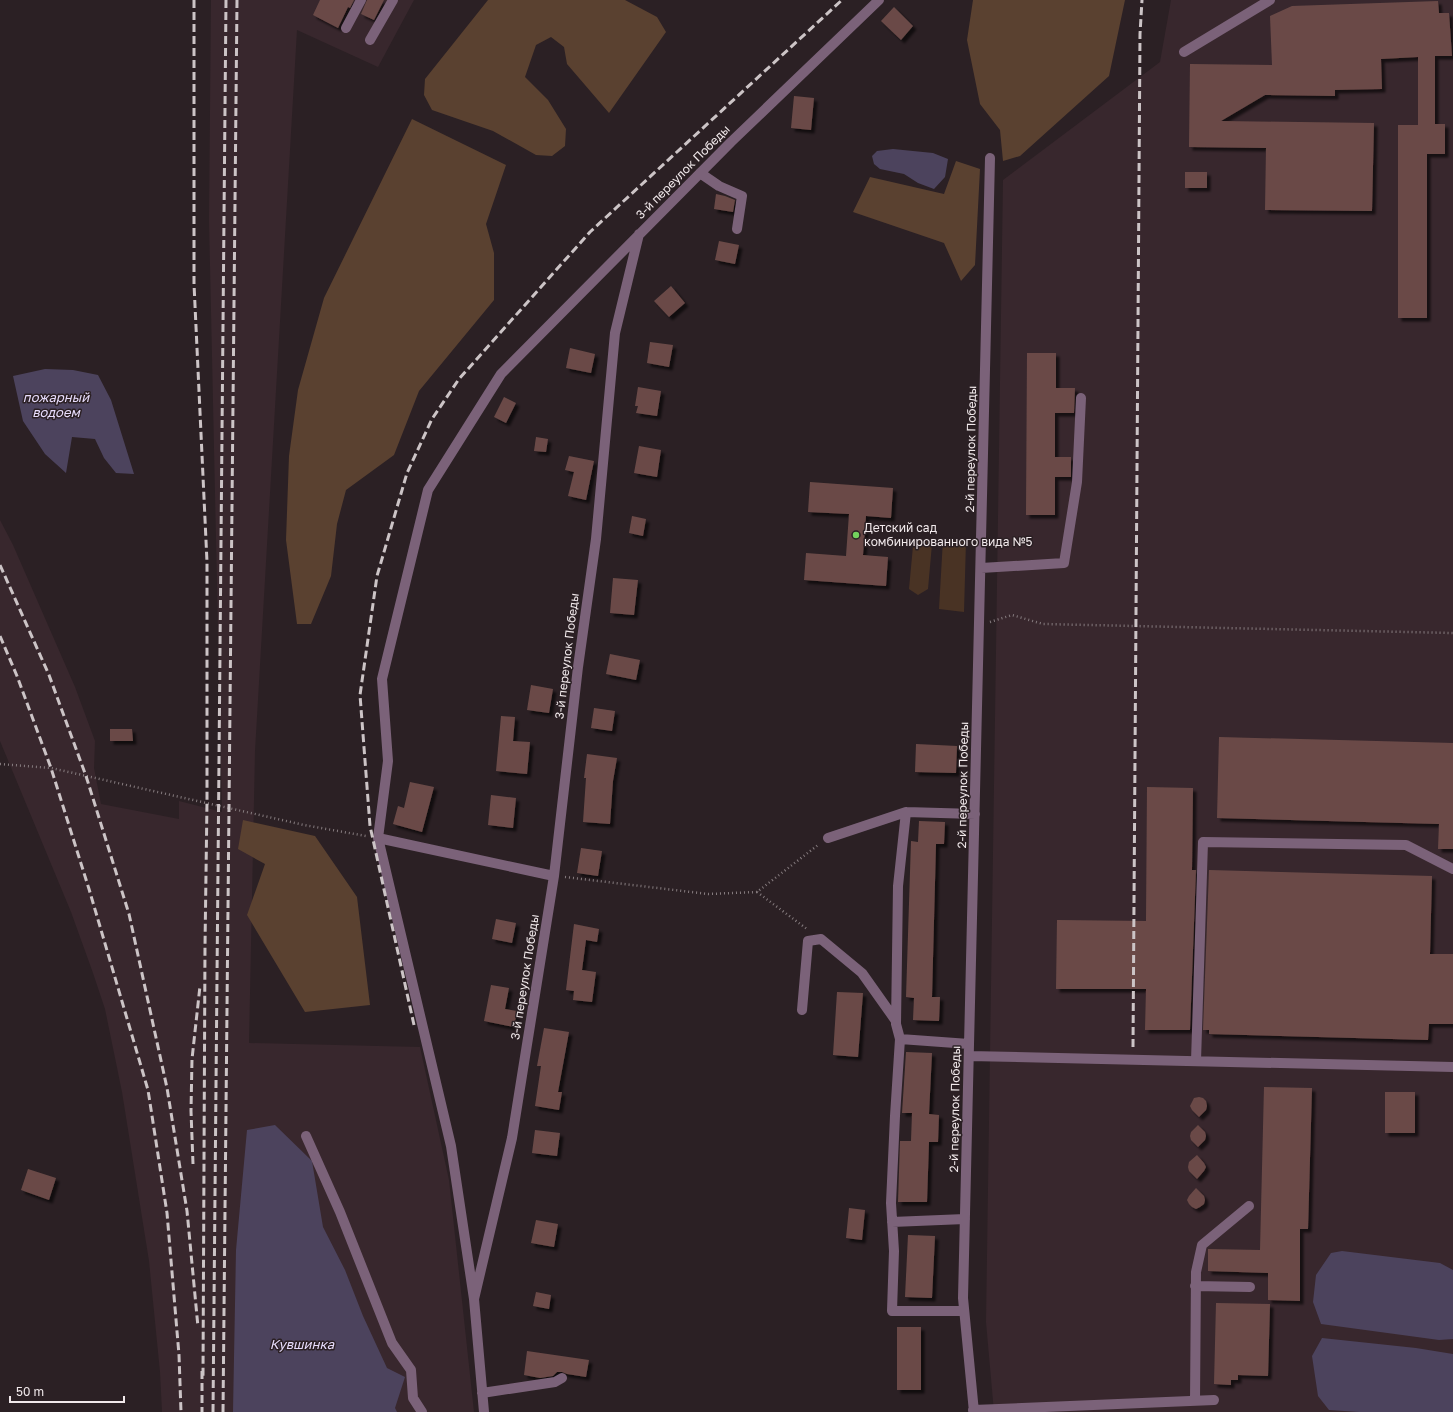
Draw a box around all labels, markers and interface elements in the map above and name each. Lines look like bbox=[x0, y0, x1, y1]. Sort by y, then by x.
street label: 3-й переулок Победы bbox=[632, 121, 733, 222]
street label: 2-й переулок Победы bbox=[962, 385, 979, 513]
water label: пожарный водоем bbox=[23, 389, 90, 420]
place label: Детский сад комбинированного вида №5 bbox=[864, 520, 1033, 549]
marker: Детский сад комбинированного вида №5 bbox=[851, 530, 861, 540]
street label: 3-й переулок Победы bbox=[551, 592, 582, 720]
street label: 2-й переулок Победы bbox=[954, 721, 971, 849]
street label: 3-й переулок Победы bbox=[507, 913, 542, 1041]
street label: 2-й переулок Победы bbox=[946, 1045, 963, 1173]
water label: Кувшинка bbox=[270, 1336, 335, 1352]
scale bar bbox=[10, 1378, 124, 1404]
text: 50 m bbox=[16, 1384, 44, 1399]

